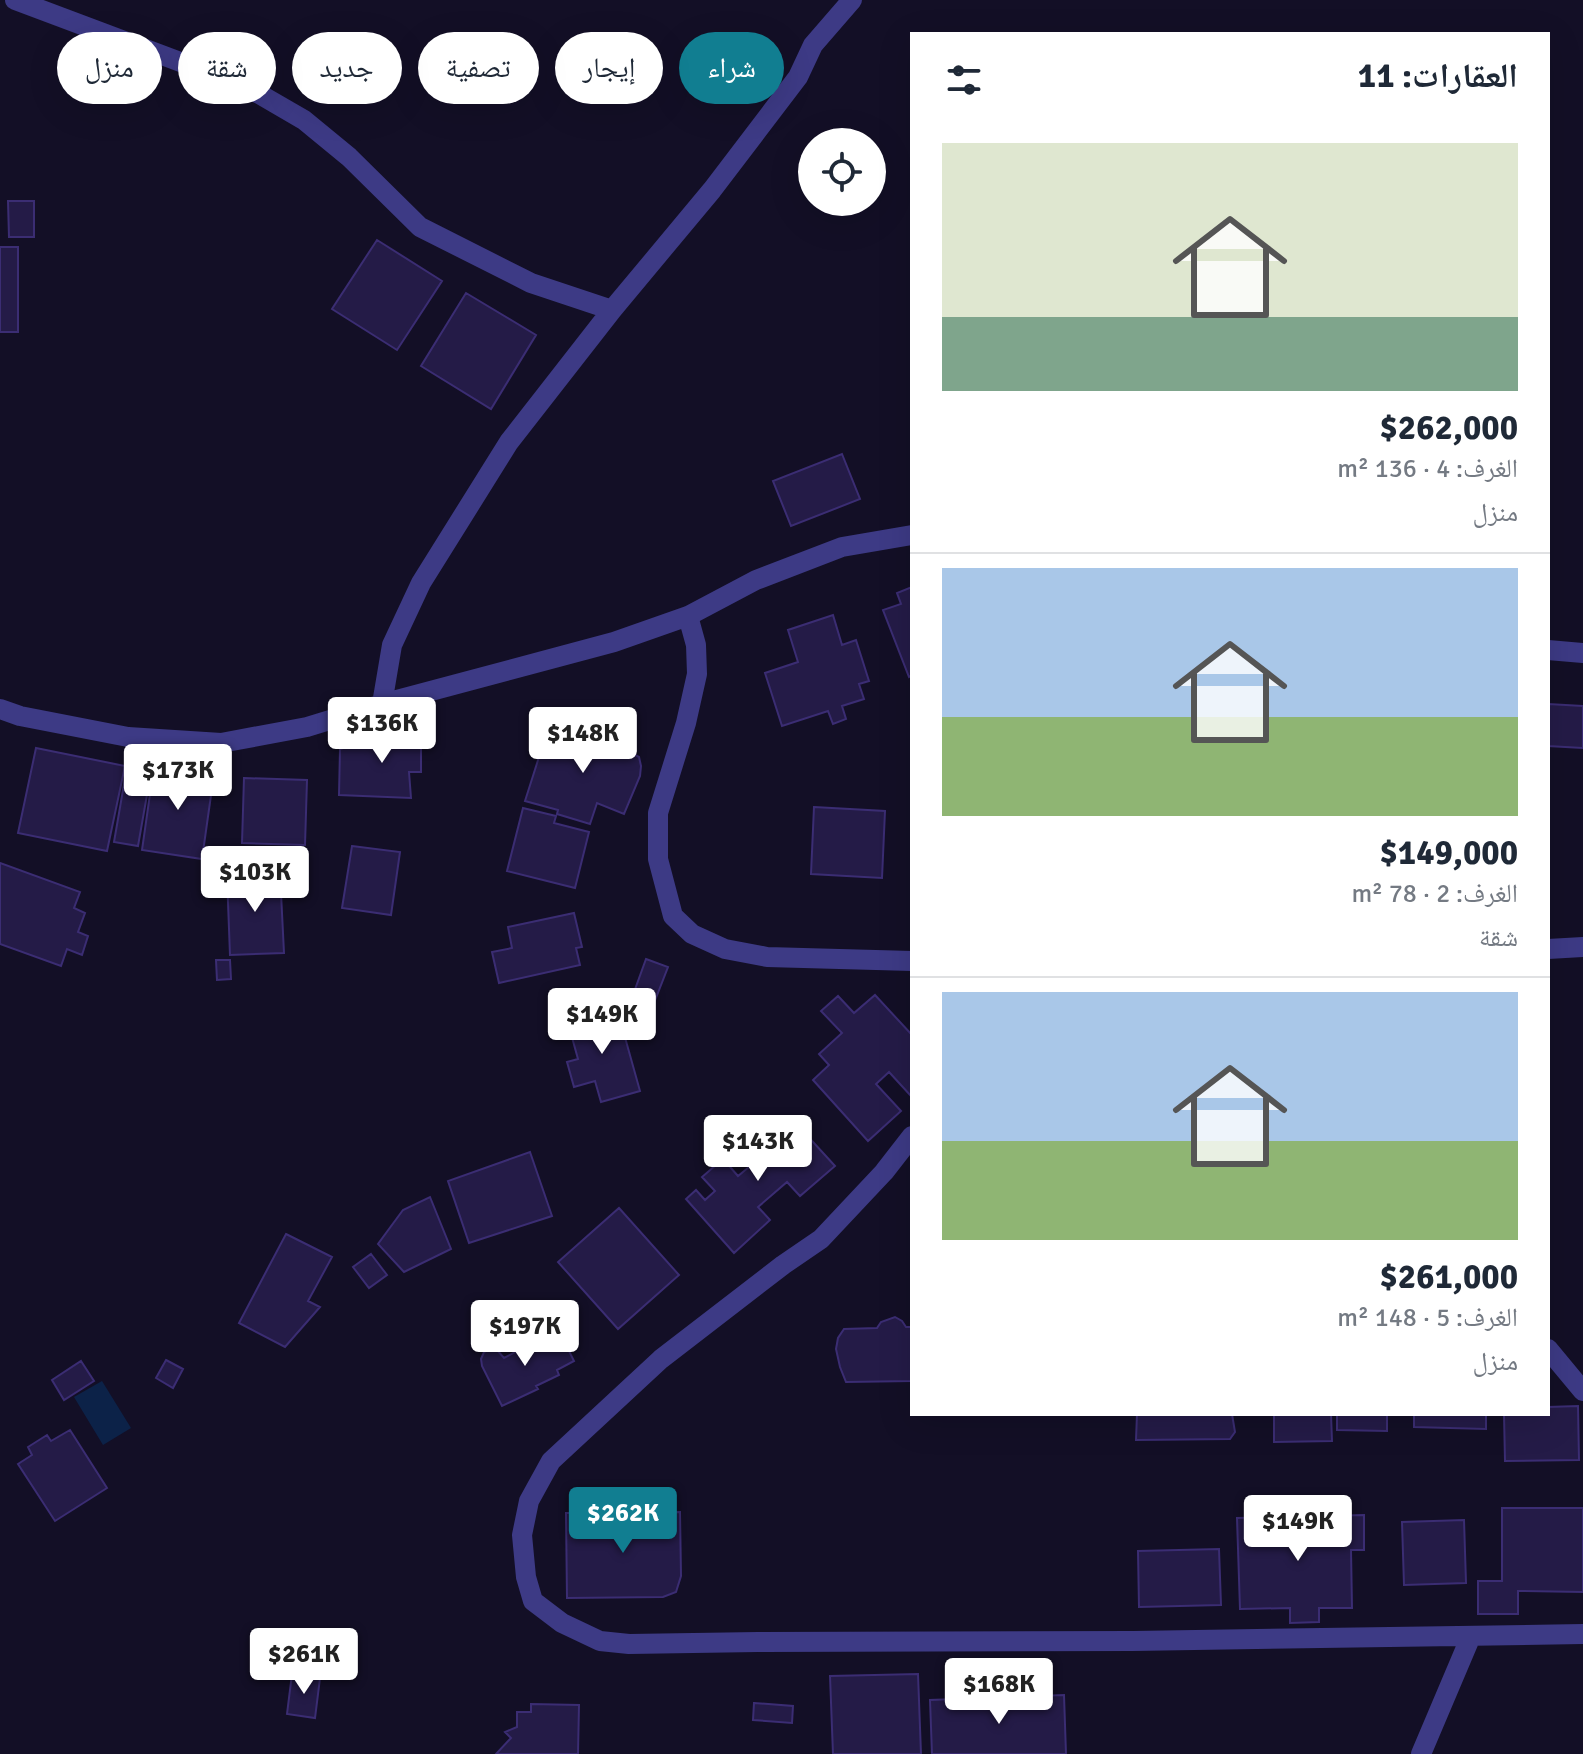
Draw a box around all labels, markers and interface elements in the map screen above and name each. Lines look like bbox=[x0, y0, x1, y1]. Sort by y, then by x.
chip: منزل bbox=[57, 32, 162, 104]
chip: شقة bbox=[178, 32, 276, 104]
chip: جديد bbox=[292, 32, 402, 104]
chip: تصفية bbox=[418, 32, 539, 104]
chip: إيجار bbox=[555, 32, 663, 104]
chip: شراء bbox=[679, 32, 784, 104]
text: العقارات: 11 bbox=[1358, 55, 1518, 97]
icon: filters bbox=[942, 58, 986, 102]
map controls bbox=[798, 128, 886, 216]
button: locate bbox=[798, 128, 886, 216]
icon: home bbox=[1158, 195, 1302, 339]
text: $262,000 bbox=[1379, 407, 1518, 449]
text: الغرف: 4 · 136 m² bbox=[1337, 453, 1518, 485]
text: منزل bbox=[1473, 497, 1518, 529]
icon: home bbox=[1158, 620, 1302, 764]
pin: $136K bbox=[326, 697, 438, 765]
text: $136K bbox=[346, 707, 418, 739]
pin: $148K bbox=[527, 707, 639, 775]
text: $148K bbox=[547, 717, 619, 749]
pin: $173K bbox=[122, 744, 234, 812]
text: $173K bbox=[142, 754, 214, 786]
text: $149,000 bbox=[1379, 832, 1518, 874]
pin: $103K bbox=[199, 846, 311, 914]
text: $103K bbox=[219, 856, 291, 888]
text: الغرف: 2 · 78 m² bbox=[1351, 878, 1518, 910]
text: شقة bbox=[1479, 922, 1518, 954]
pin: $149K bbox=[546, 988, 658, 1056]
text: $149K bbox=[566, 998, 638, 1030]
icon: home bbox=[1158, 1044, 1302, 1188]
pin: $143K bbox=[702, 1115, 814, 1183]
text: $143K bbox=[722, 1125, 794, 1157]
text: $261,000 bbox=[1379, 1256, 1518, 1298]
pin: $197K bbox=[469, 1300, 581, 1368]
text: الغرف: 5 · 148 m² bbox=[1337, 1302, 1518, 1334]
text: $197K bbox=[489, 1310, 561, 1342]
text: منزل bbox=[1473, 1346, 1518, 1378]
pin: $262K bbox=[567, 1487, 679, 1555]
pin: $149K bbox=[1242, 1495, 1354, 1563]
text: $262K bbox=[587, 1497, 659, 1529]
text: $149K bbox=[1262, 1505, 1334, 1537]
pin: $261K bbox=[248, 1628, 360, 1696]
text: $261K bbox=[268, 1638, 340, 1670]
pin: $168K bbox=[943, 1658, 1055, 1726]
text: $168K bbox=[963, 1668, 1035, 1700]

